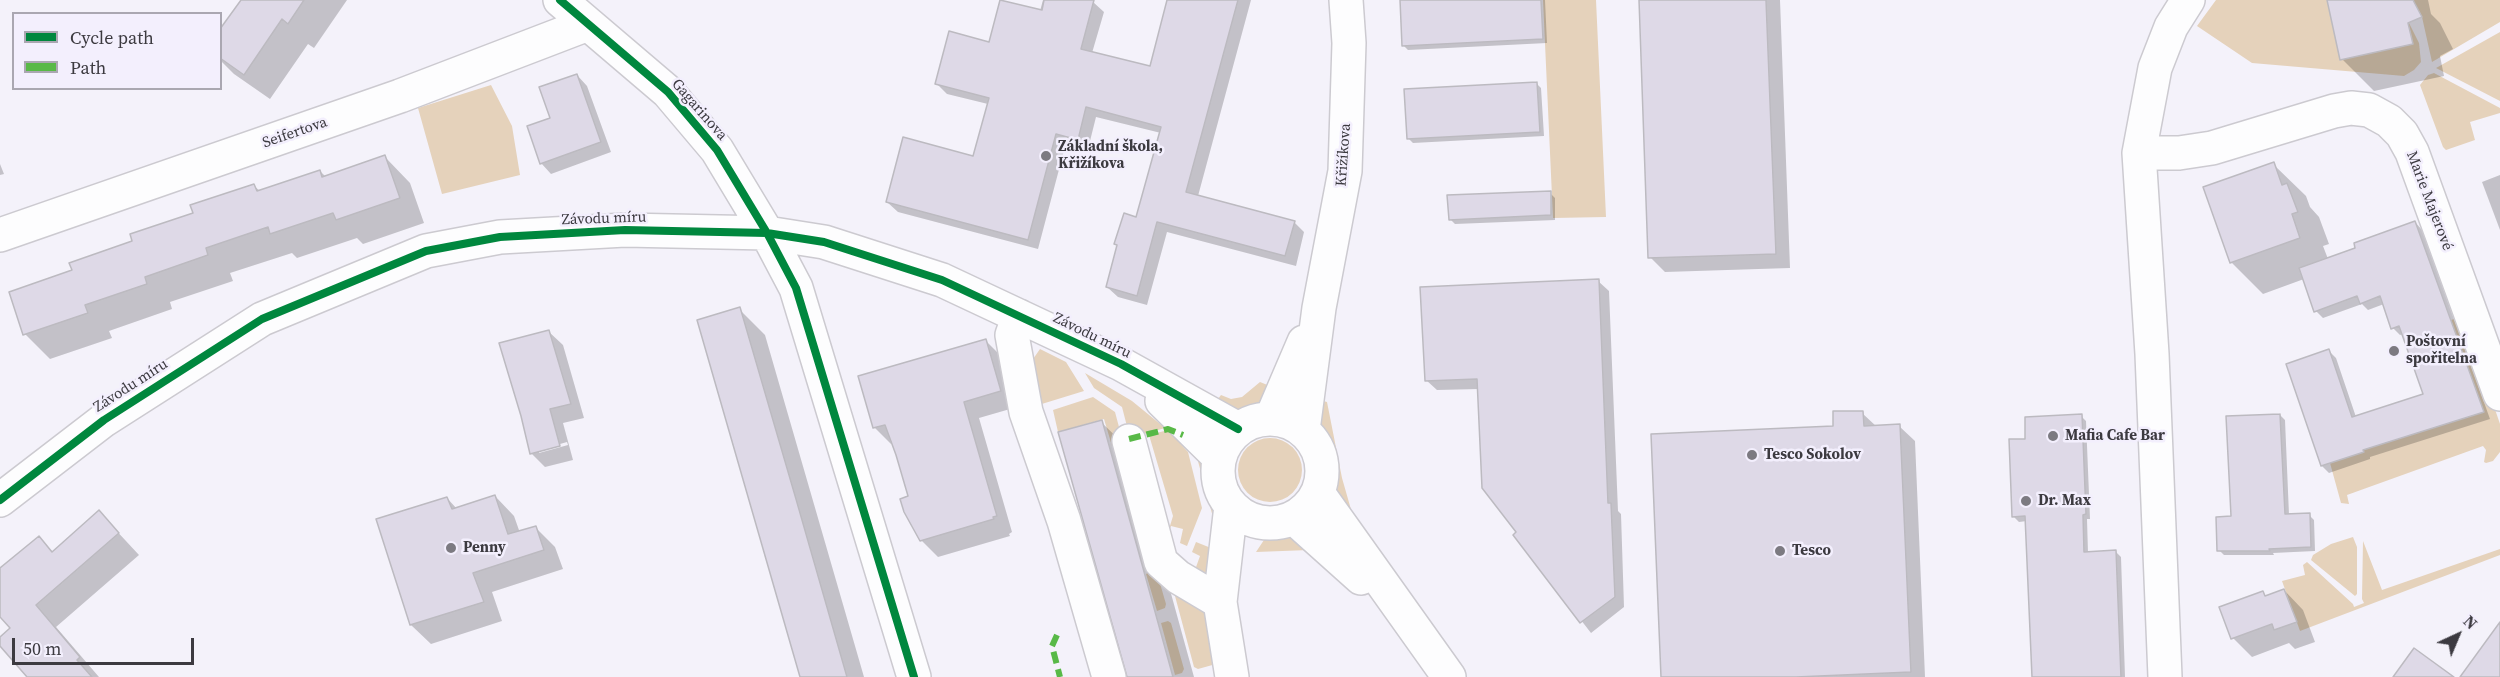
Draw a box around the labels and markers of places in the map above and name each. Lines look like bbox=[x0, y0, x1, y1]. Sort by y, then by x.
place label: Základní škola, Křižíkova bbox=[1058, 138, 1163, 173]
marker: Základní škola, Křižíkova bbox=[1039, 149, 1053, 163]
place label: Poštovní spořitelna bbox=[2406, 333, 2477, 368]
marker: Poštovní spořitelna bbox=[2387, 344, 2401, 358]
place label: Mafia Cafe Bar bbox=[2065, 427, 2165, 445]
marker: Mafia Cafe Bar bbox=[2046, 429, 2060, 443]
place label: Tesco Sokolov bbox=[1764, 446, 1861, 464]
marker: Tesco Sokolov bbox=[1745, 448, 1759, 462]
place label: Dr. Max bbox=[2038, 492, 2091, 510]
marker: Dr. Max bbox=[2019, 494, 2033, 508]
place label: Penny bbox=[463, 539, 506, 557]
marker: Penny bbox=[444, 541, 458, 555]
place label: Tesco bbox=[1792, 542, 1831, 560]
marker: Tesco bbox=[1773, 544, 1787, 558]

